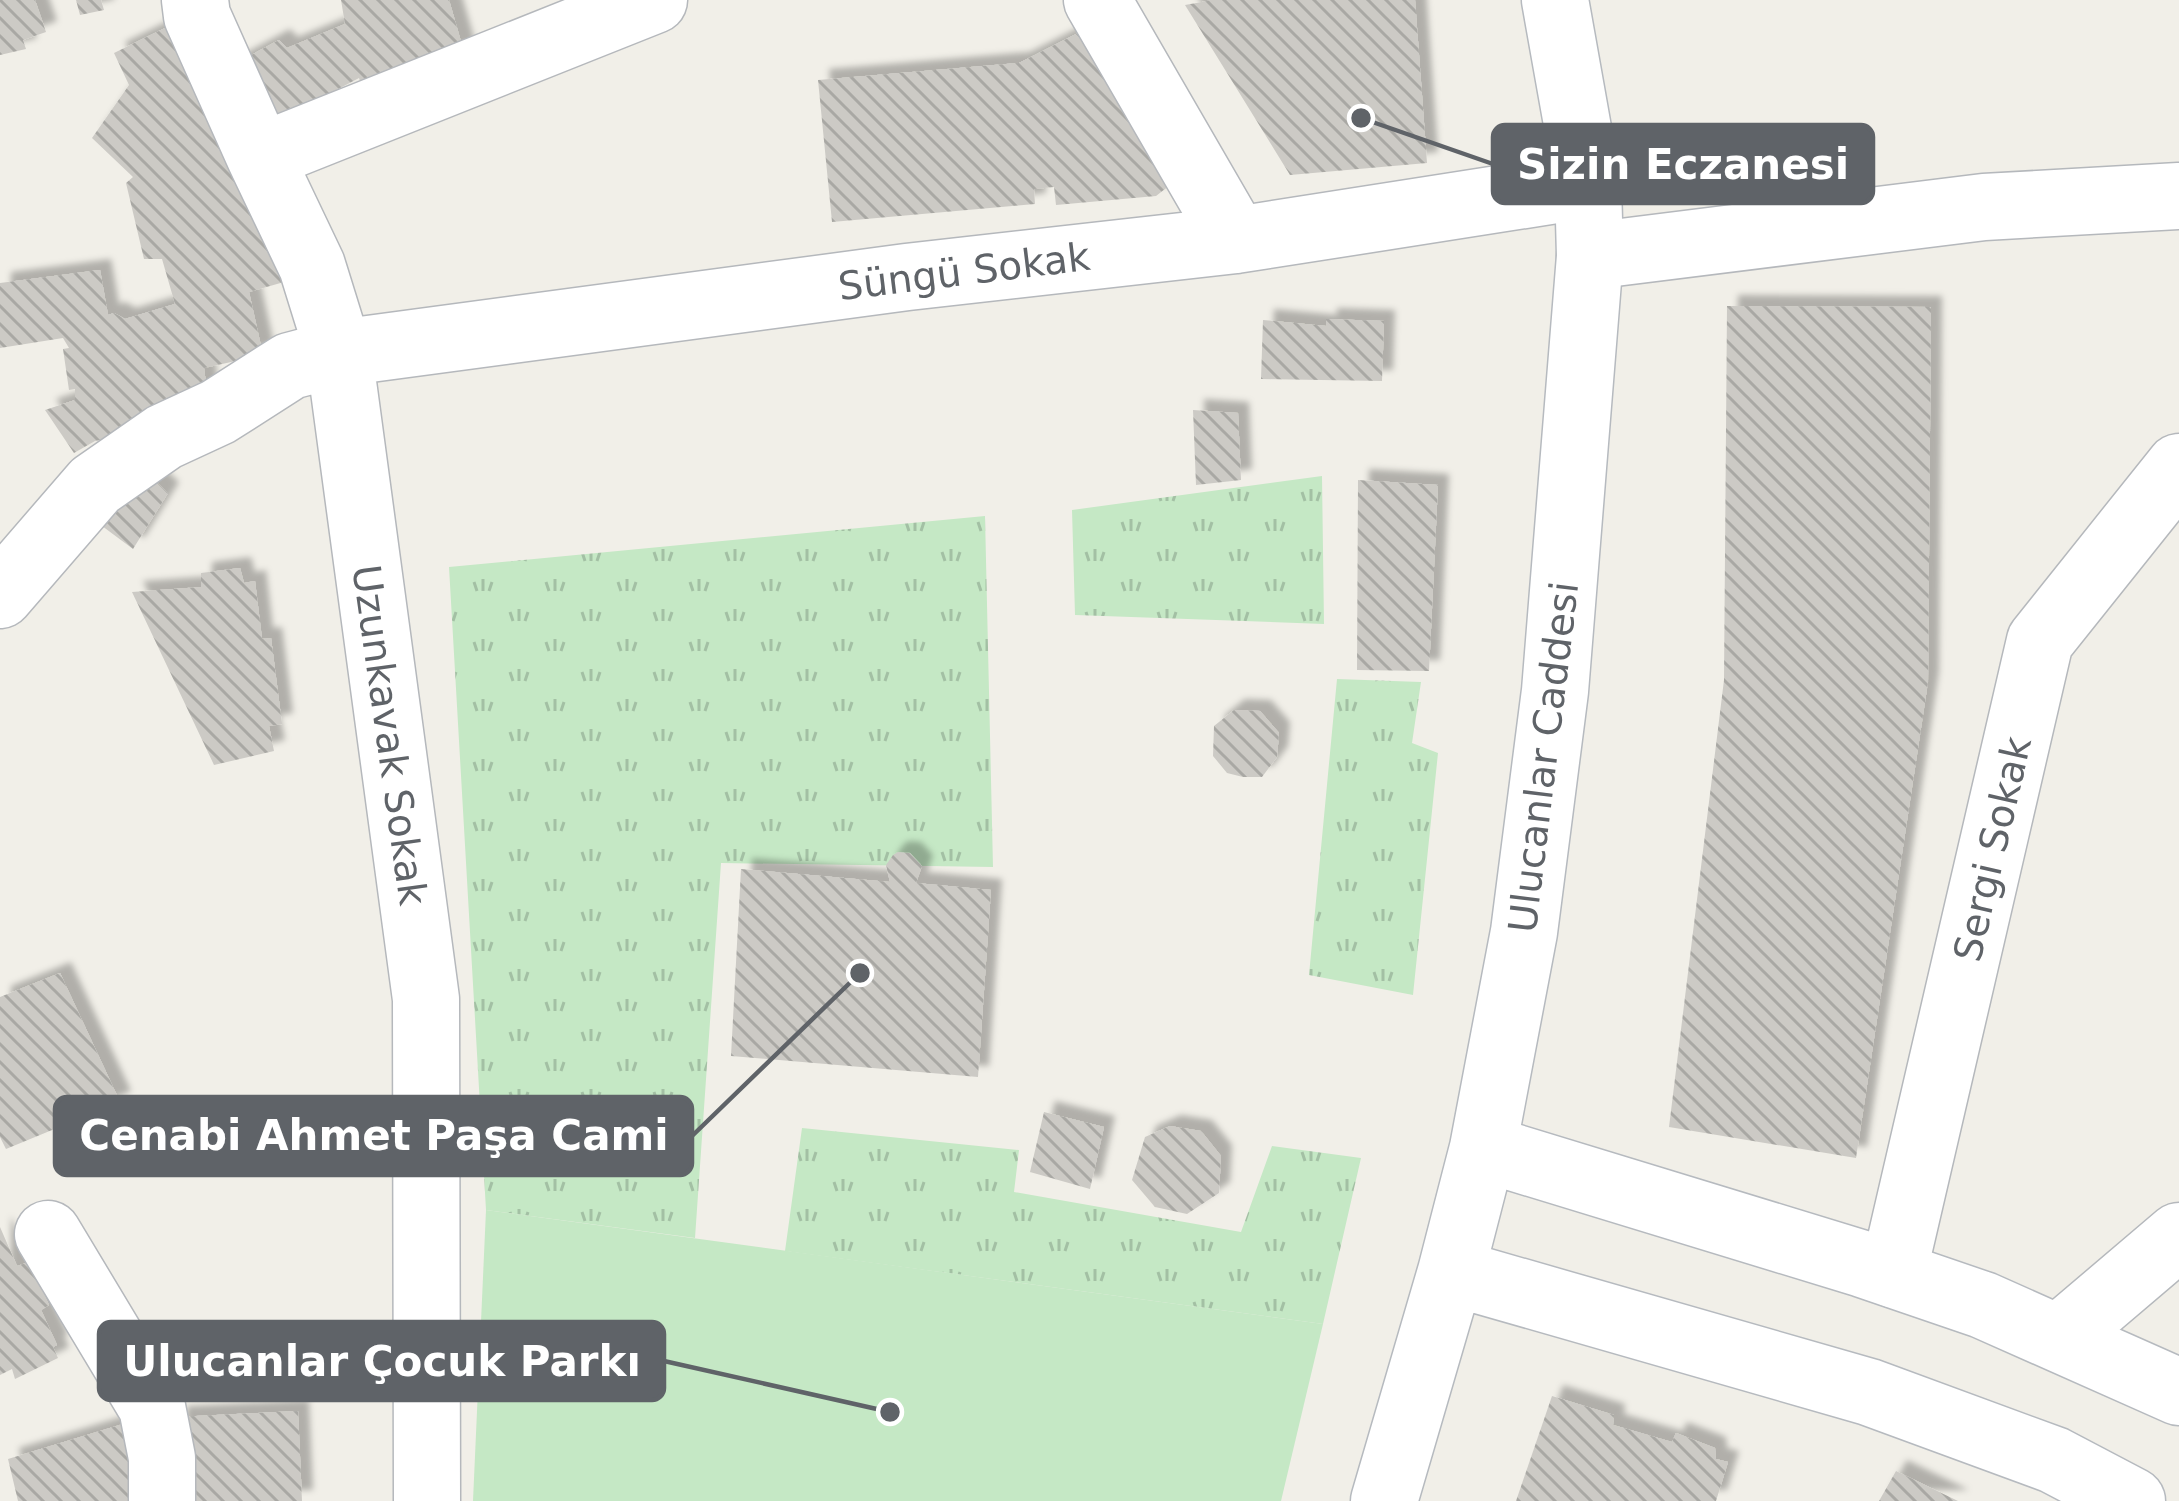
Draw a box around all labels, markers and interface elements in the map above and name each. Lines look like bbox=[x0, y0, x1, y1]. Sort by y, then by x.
callout: Sizin Eczanesi bbox=[1493, 125, 1873, 203]
text: Sizin Eczanesi bbox=[1517, 140, 1849, 189]
street label: Süngü Sokak bbox=[836, 234, 1093, 309]
street label: Uzunkavak Sokak bbox=[343, 562, 436, 909]
street label: Ulucanlar Caddesi bbox=[1500, 579, 1587, 935]
street label: Sergi Sokak bbox=[1945, 732, 2040, 966]
callout: Cenabi Ahmet Paşa Cami bbox=[55, 1097, 692, 1175]
text: Cenabi Ahmet Paşa Cami bbox=[79, 1111, 669, 1160]
callout: Ulucanlar Çocuk Parkı bbox=[99, 1322, 664, 1400]
text: Ulucanlar Çocuk Parkı bbox=[123, 1337, 641, 1386]

